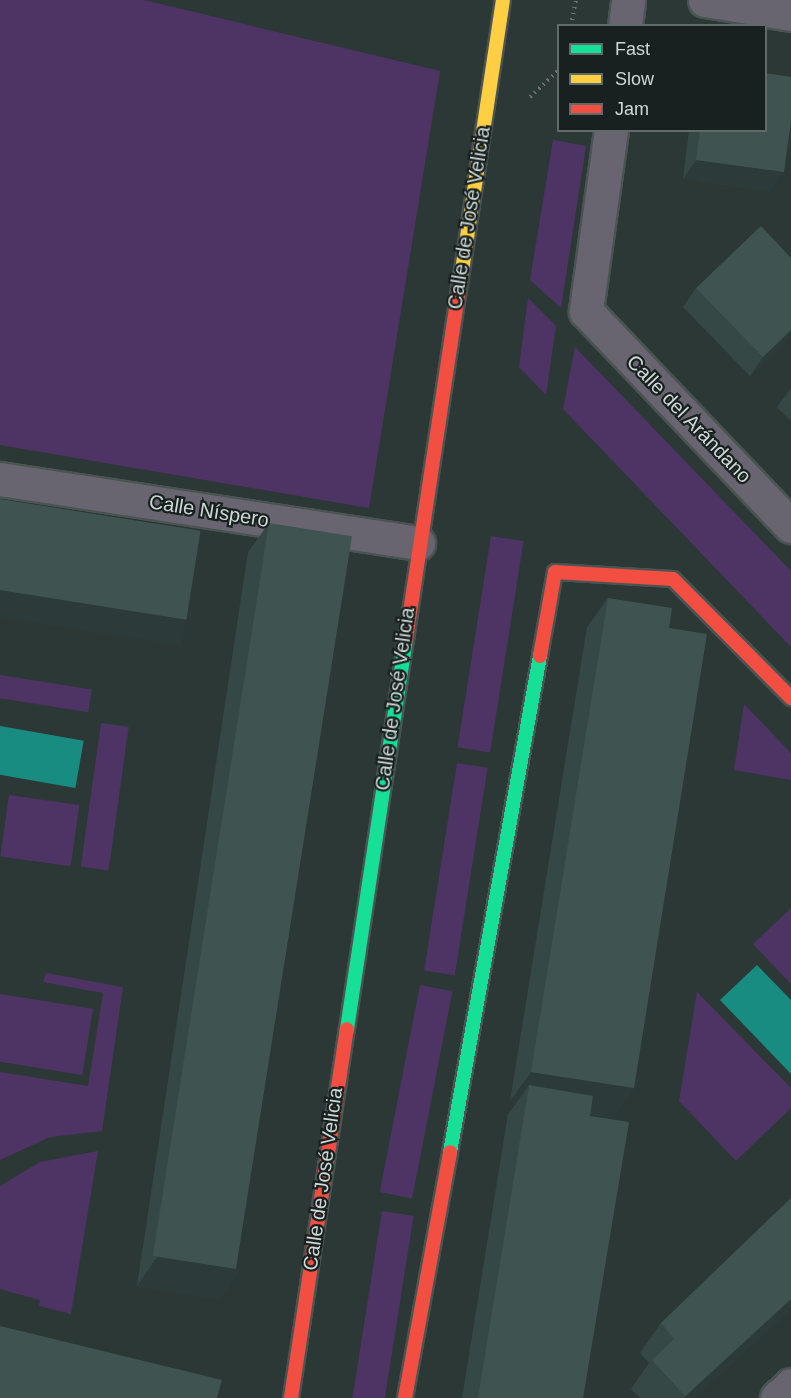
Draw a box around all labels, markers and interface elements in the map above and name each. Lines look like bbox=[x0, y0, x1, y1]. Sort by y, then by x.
legend bbox=[557, 24, 767, 132]
text: Fast bbox=[615, 39, 650, 59]
text: Slow bbox=[615, 69, 654, 89]
text: Jam bbox=[615, 99, 649, 119]
street label: Calle de José Velicia bbox=[443, 125, 495, 311]
street label: Calle del Arándano bbox=[621, 349, 757, 489]
street label: Calle Níspero bbox=[147, 490, 271, 532]
street label: Calle de José Velicia bbox=[370, 606, 420, 792]
street label: Calle de José Velicia bbox=[298, 1086, 348, 1272]

